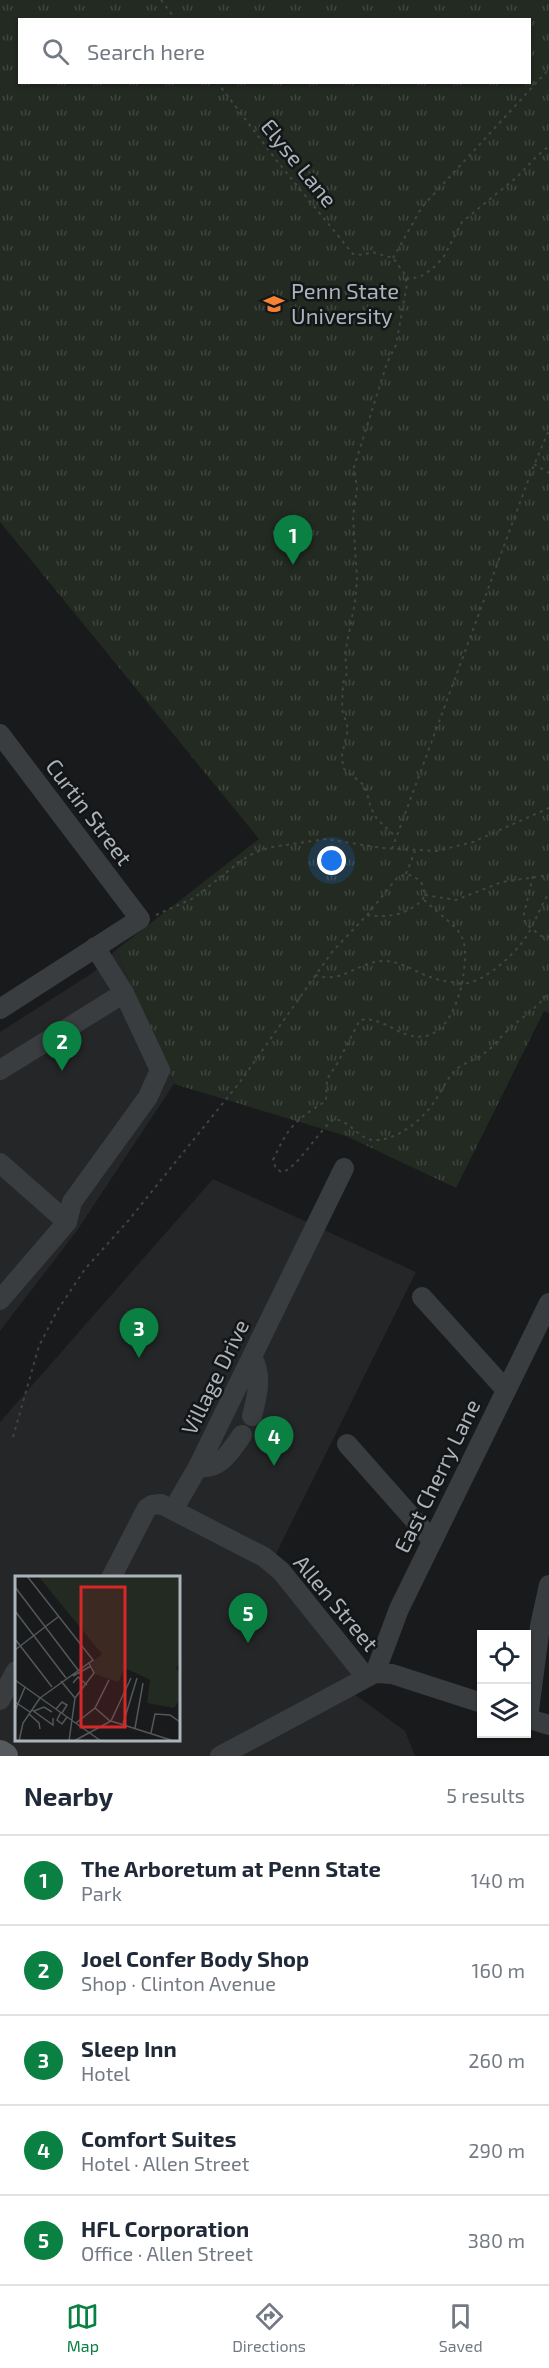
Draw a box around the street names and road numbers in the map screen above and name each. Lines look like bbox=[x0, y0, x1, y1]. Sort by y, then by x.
street label: Elyse Lane bbox=[256, 113, 343, 212]
street label: Curtin Street bbox=[41, 753, 138, 870]
street label: Village Drive bbox=[175, 1315, 253, 1438]
street label: East Cherry Lane bbox=[388, 1395, 485, 1557]
street label: Allen Street bbox=[289, 1549, 384, 1656]

